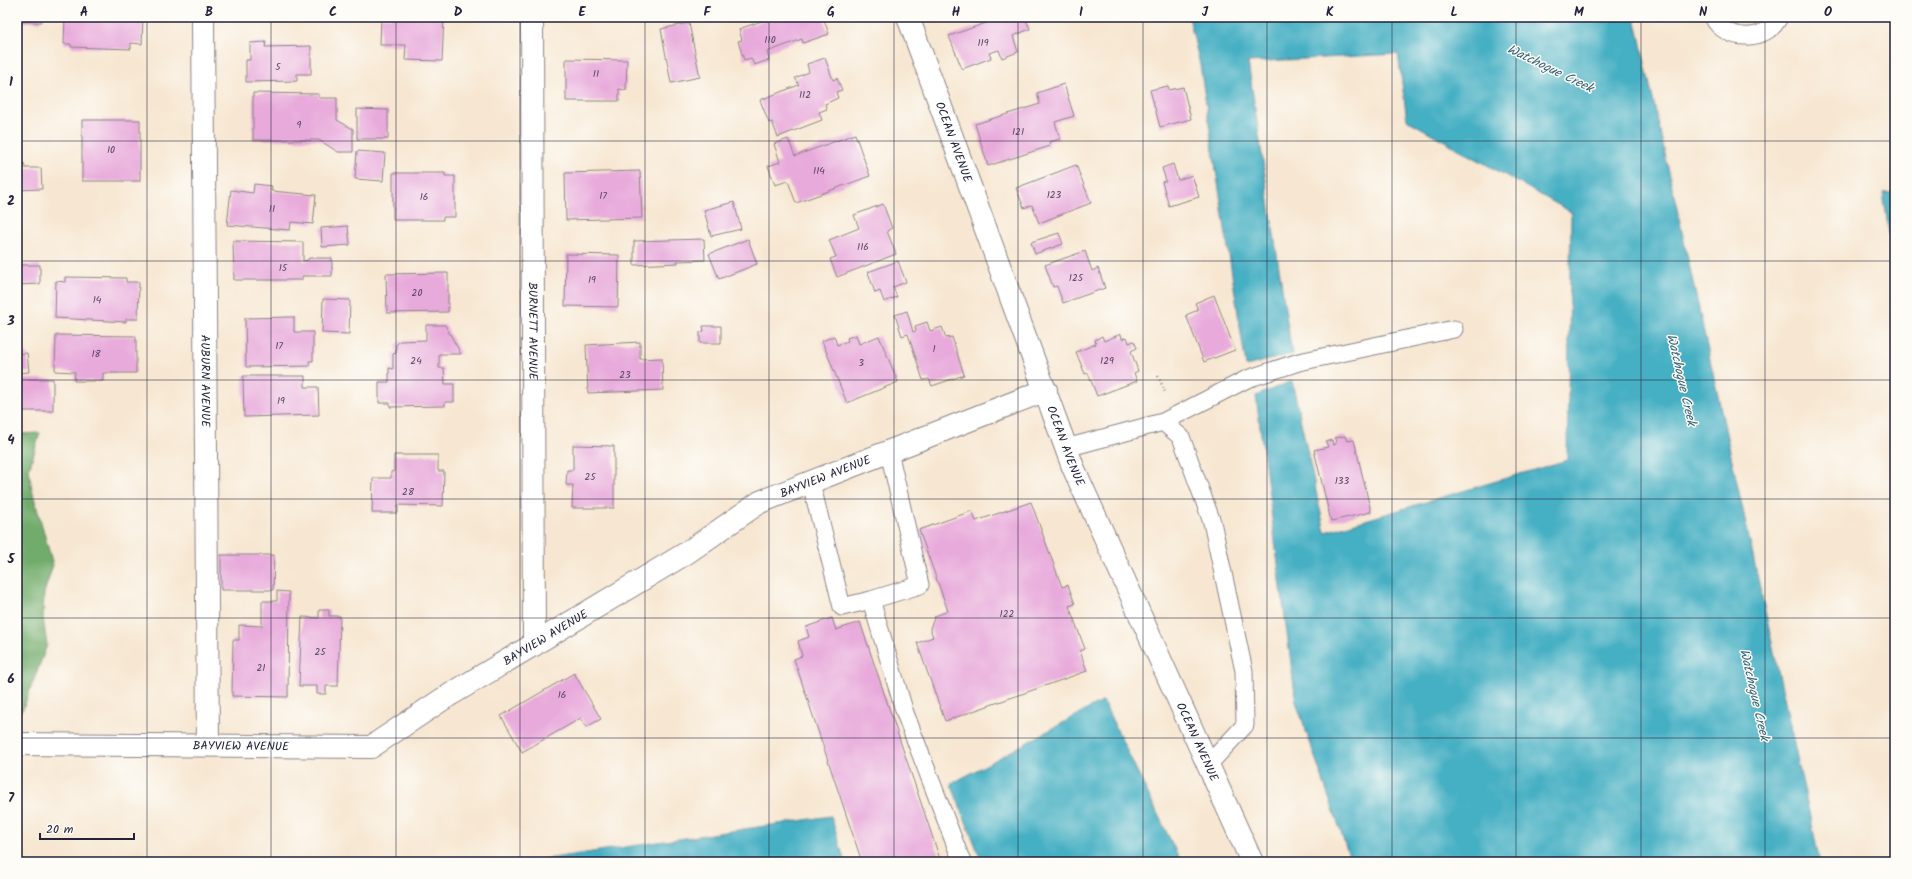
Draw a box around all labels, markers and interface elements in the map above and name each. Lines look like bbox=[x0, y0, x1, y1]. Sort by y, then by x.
text: A bbox=[80, 2, 88, 23]
text: B bbox=[205, 2, 213, 23]
text: C bbox=[329, 2, 337, 23]
text: D bbox=[454, 2, 463, 23]
text: E bbox=[578, 2, 586, 23]
text: F bbox=[703, 2, 711, 23]
text: G bbox=[827, 2, 835, 23]
text: H bbox=[952, 2, 961, 23]
text: I bbox=[1079, 2, 1083, 23]
text: J bbox=[1202, 2, 1209, 23]
text: K bbox=[1326, 2, 1334, 23]
text: L bbox=[1450, 2, 1458, 23]
text: M bbox=[1574, 2, 1584, 23]
text: N bbox=[1699, 2, 1708, 23]
text: O bbox=[1824, 2, 1832, 23]
house number: 110 bbox=[764, 32, 776, 48]
house number: 119 bbox=[977, 35, 989, 51]
water label: Watchogue Creek bbox=[1503, 39, 1598, 100]
house number: 5 bbox=[275, 59, 281, 75]
house number: 11 bbox=[593, 66, 599, 82]
text: 1 bbox=[9, 72, 13, 93]
house number: 112 bbox=[799, 87, 811, 103]
street label: OCEAN AVENUE bbox=[930, 99, 978, 186]
house number: 9 bbox=[297, 117, 302, 133]
house number: 121 bbox=[1012, 124, 1024, 140]
house number: 10 bbox=[107, 142, 115, 158]
house number: 114 bbox=[813, 163, 825, 179]
house number: 123 bbox=[1047, 187, 1062, 203]
house number: 17 bbox=[599, 188, 607, 204]
house number: 16 bbox=[420, 189, 428, 205]
text: 2 bbox=[7, 191, 15, 212]
house number: 11 bbox=[269, 201, 275, 217]
house number: 116 bbox=[857, 239, 869, 255]
house number: 15 bbox=[279, 260, 288, 276]
house number: 125 bbox=[1069, 270, 1084, 286]
house number: 19 bbox=[588, 272, 596, 288]
street label: BURNETT AVENUE bbox=[523, 282, 543, 381]
house number: 20 bbox=[412, 285, 422, 301]
house number: 14 bbox=[93, 292, 102, 308]
text: 3 bbox=[6, 311, 15, 332]
water label: Watchogue Creek bbox=[1660, 332, 1702, 430]
street label: AUBURN AVENUE bbox=[196, 335, 215, 428]
house number: 17 bbox=[275, 338, 283, 354]
house number: 1 bbox=[932, 341, 936, 357]
house number: 18 bbox=[91, 346, 102, 362]
house number: 24 bbox=[410, 353, 422, 369]
house number: 129 bbox=[1100, 353, 1114, 369]
house number: 3 bbox=[858, 355, 864, 371]
house number: 23 bbox=[619, 367, 631, 383]
house number: 19 bbox=[277, 393, 285, 409]
street label: OCEAN AVENUE bbox=[1042, 403, 1090, 490]
text: 4 bbox=[7, 430, 15, 451]
street label: BAYVIEW AVENUE bbox=[777, 450, 874, 503]
house number: 25 bbox=[584, 469, 596, 485]
house number: 133 bbox=[1335, 473, 1350, 489]
house number: 28 bbox=[402, 484, 415, 500]
text: 5 bbox=[7, 549, 16, 570]
street label: BAYVIEW AVENUE bbox=[499, 604, 592, 670]
house number: 122 bbox=[1000, 606, 1015, 622]
house number: 25 bbox=[314, 644, 326, 660]
water label: Watchogue Creek bbox=[1733, 647, 1775, 745]
house number: 21 bbox=[257, 660, 265, 676]
text: 6 bbox=[7, 669, 15, 690]
house number: 16 bbox=[558, 687, 566, 703]
street label: OCEAN AVENUE bbox=[1171, 699, 1224, 785]
street label: BAYVIEW AVENUE bbox=[193, 736, 290, 756]
text: 7 bbox=[8, 788, 15, 809]
scale bar bbox=[40, 815, 134, 841]
text: 20 m bbox=[46, 820, 74, 839]

